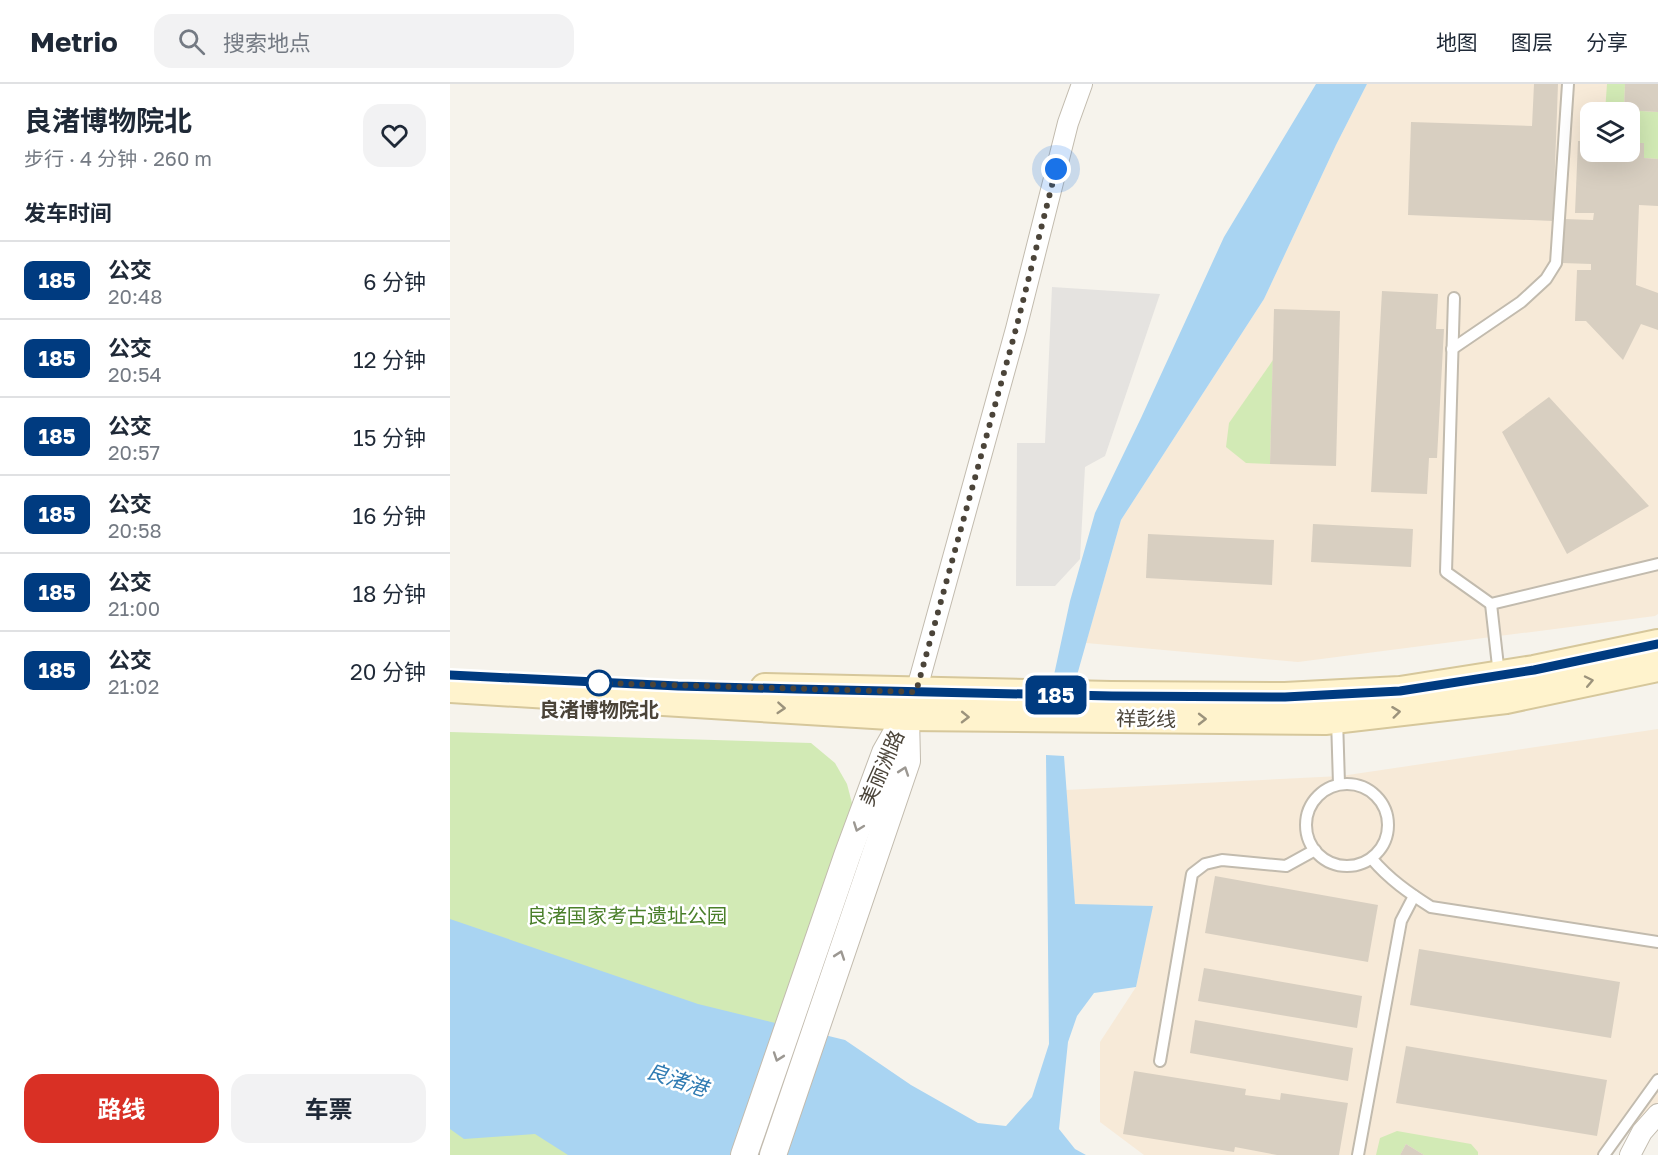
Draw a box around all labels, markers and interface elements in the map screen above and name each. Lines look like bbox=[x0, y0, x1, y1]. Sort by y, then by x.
search box bbox=[154, 14, 574, 68]
text: Metrio bbox=[30, 25, 118, 58]
icon: search bbox=[175, 25, 208, 58]
text: 搜索地点 bbox=[223, 29, 311, 56]
text: 地图 bbox=[1436, 29, 1478, 55]
text: 图层 bbox=[1511, 29, 1553, 55]
text: 分享 bbox=[1586, 29, 1628, 55]
map controls bbox=[1580, 102, 1640, 162]
button: layers bbox=[1580, 102, 1640, 162]
text: 良渚博物院北 bbox=[24, 104, 192, 137]
button: heart bbox=[363, 104, 426, 167]
text: 步行 · 4 分钟 · 260 m bbox=[24, 146, 212, 170]
your location bbox=[1041, 154, 1071, 184]
text: 发车时间 bbox=[24, 199, 112, 226]
text: 公交 bbox=[108, 256, 152, 283]
text: 185 bbox=[38, 267, 76, 293]
text: 6 分钟 bbox=[363, 268, 426, 295]
text: 20:48 bbox=[108, 284, 162, 308]
text: 公交 bbox=[108, 334, 152, 361]
text: 185 bbox=[38, 345, 76, 371]
text: 12 分钟 bbox=[353, 346, 426, 373]
text: 20:54 bbox=[108, 362, 162, 386]
text: 公交 bbox=[108, 412, 152, 439]
text: 185 bbox=[38, 423, 76, 449]
text: 15 分钟 bbox=[353, 424, 426, 451]
text: 20:57 bbox=[108, 440, 160, 464]
text: 公交 bbox=[108, 490, 152, 517]
text: 185 bbox=[38, 501, 76, 527]
text: 16 分钟 bbox=[353, 502, 426, 529]
text: 20:58 bbox=[108, 518, 162, 542]
text: 公交 bbox=[108, 568, 152, 595]
text: 185 bbox=[38, 579, 76, 605]
text: 18 分钟 bbox=[352, 580, 426, 607]
text: 21:00 bbox=[108, 596, 160, 620]
text: 公交 bbox=[108, 646, 152, 673]
text: 185 bbox=[38, 657, 76, 683]
text: 20 分钟 bbox=[350, 658, 426, 685]
marker: 良渚博物院北 bbox=[586, 670, 612, 696]
text: 21:02 bbox=[108, 674, 159, 698]
line badge: 185 bbox=[1022, 676, 1090, 714]
one-way arrow bbox=[1583, 676, 1593, 689]
text: 185 bbox=[1037, 682, 1075, 708]
place label: 良渚博物院北 bbox=[539, 697, 659, 721]
one-way arrow bbox=[776, 701, 785, 714]
street label: 祥彭线 bbox=[1116, 705, 1176, 731]
one-way arrow bbox=[1392, 706, 1401, 718]
one-way arrow bbox=[960, 711, 969, 723]
one-way arrow bbox=[1197, 713, 1206, 726]
street label: 美丽洲路 bbox=[854, 726, 908, 809]
one-way arrow bbox=[897, 766, 909, 777]
one-way arrow bbox=[852, 821, 865, 832]
park label: 良渚国家考古遗址公园 bbox=[527, 903, 727, 927]
one-way arrow bbox=[833, 950, 846, 961]
one-way arrow bbox=[772, 1051, 785, 1062]
water label: 良渚港 bbox=[643, 1057, 714, 1102]
button: 路线 bbox=[24, 1074, 219, 1143]
button: 车票 bbox=[231, 1074, 426, 1143]

